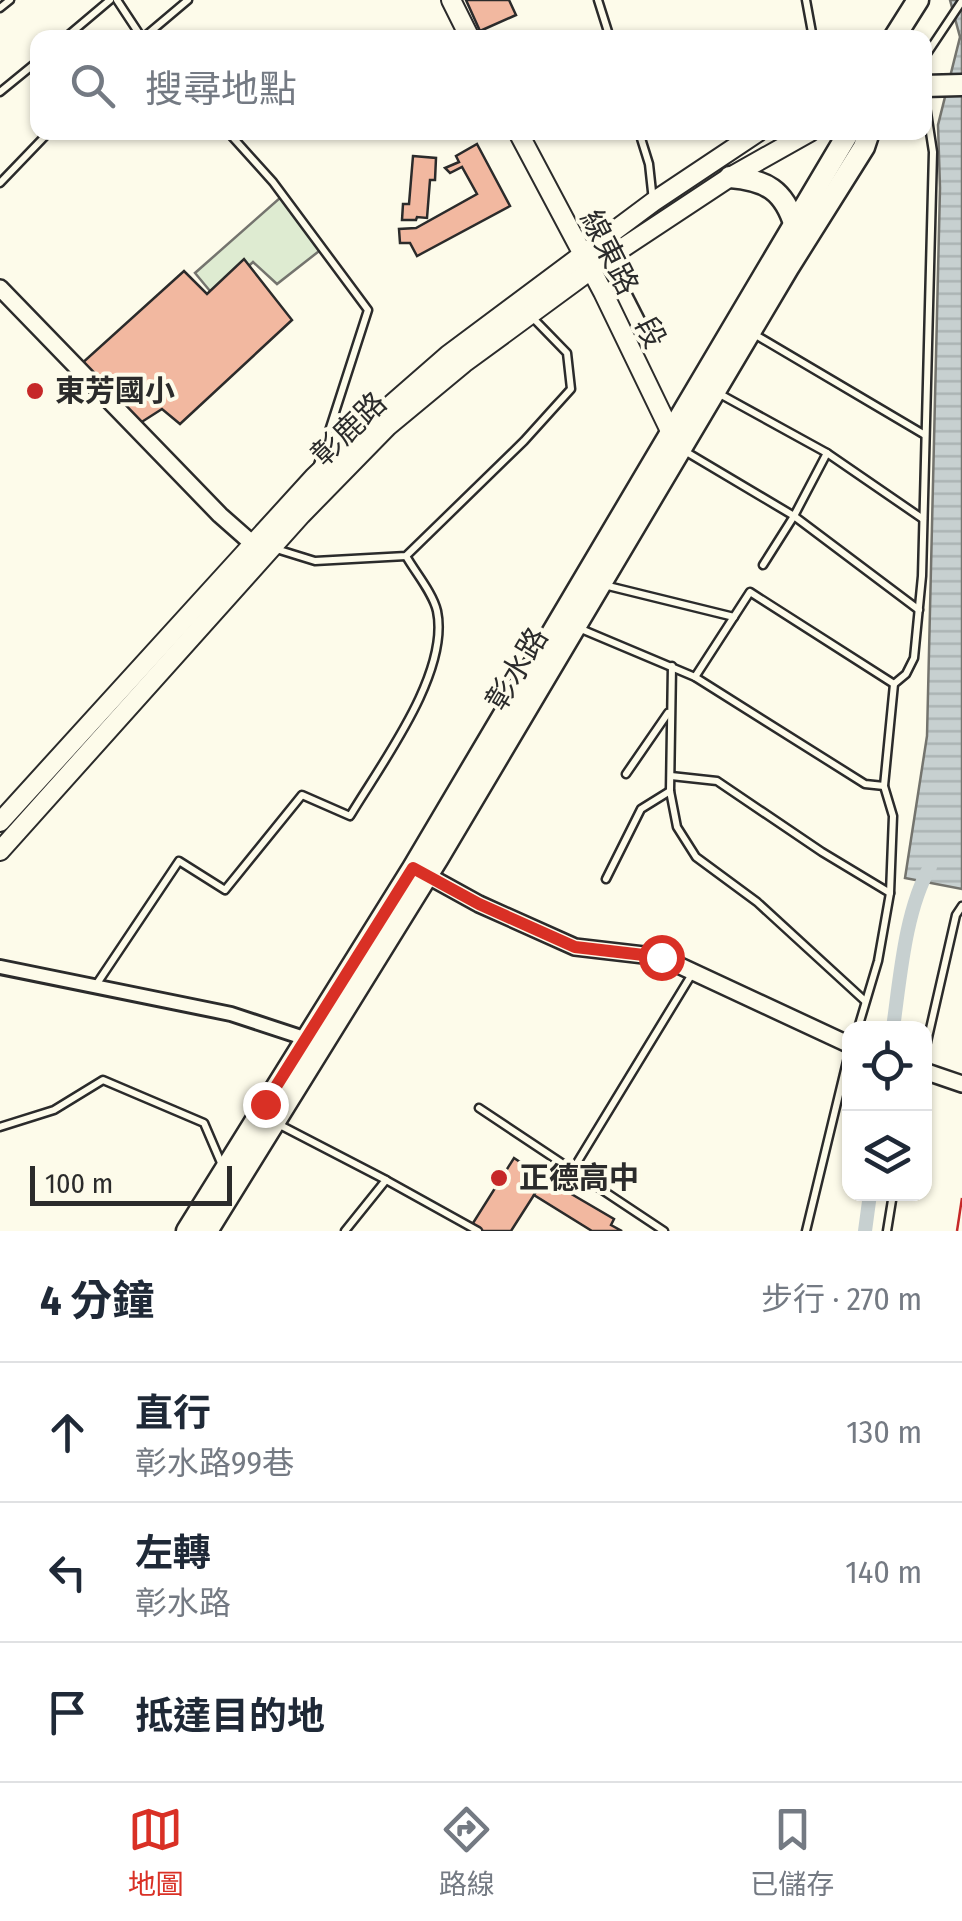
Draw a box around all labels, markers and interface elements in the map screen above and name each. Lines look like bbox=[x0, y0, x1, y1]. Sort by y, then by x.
search box bbox=[30, 30, 932, 140]
icon: search bbox=[65, 58, 120, 113]
text: 搜尋地點 bbox=[145, 66, 297, 112]
street label: 線東路一段 bbox=[573, 204, 673, 354]
place label: 東芳國小 bbox=[55, 373, 175, 409]
marker: 東芳國小 bbox=[24, 380, 46, 402]
street label: 彰鹿路 bbox=[304, 385, 394, 473]
street label: 彰水路 bbox=[478, 621, 556, 717]
route start bbox=[639, 935, 685, 981]
map controls bbox=[842, 1021, 932, 1201]
button: locate bbox=[842, 1021, 932, 1111]
route end bbox=[243, 1082, 289, 1128]
button: layers bbox=[842, 1111, 932, 1201]
place label: 正德高中 bbox=[519, 1160, 639, 1196]
scale bar bbox=[30, 1161, 232, 1206]
text: 100 m bbox=[45, 1167, 113, 1200]
marker: 正德高中 bbox=[488, 1167, 510, 1189]
text: 4 分鐘 bbox=[40, 1276, 154, 1326]
text: 步行 · 270 m bbox=[761, 1280, 922, 1318]
text: 直行 bbox=[135, 1390, 211, 1436]
icon: ahead bbox=[40, 1405, 95, 1460]
text: 130 m bbox=[846, 1413, 922, 1451]
text: 彰水路99巷 bbox=[135, 1444, 294, 1482]
text: 左轉 bbox=[135, 1530, 211, 1576]
icon: left bbox=[40, 1545, 95, 1600]
text: 140 m bbox=[845, 1553, 922, 1591]
text: 彰水路 bbox=[135, 1584, 231, 1622]
icon: arrive bbox=[40, 1685, 95, 1740]
text: 抵達目的地 bbox=[135, 1693, 325, 1739]
tab: 地圖 bbox=[128, 1802, 184, 1902]
tab: 路線 bbox=[439, 1802, 495, 1902]
tab: 已儲存 bbox=[750, 1802, 834, 1902]

